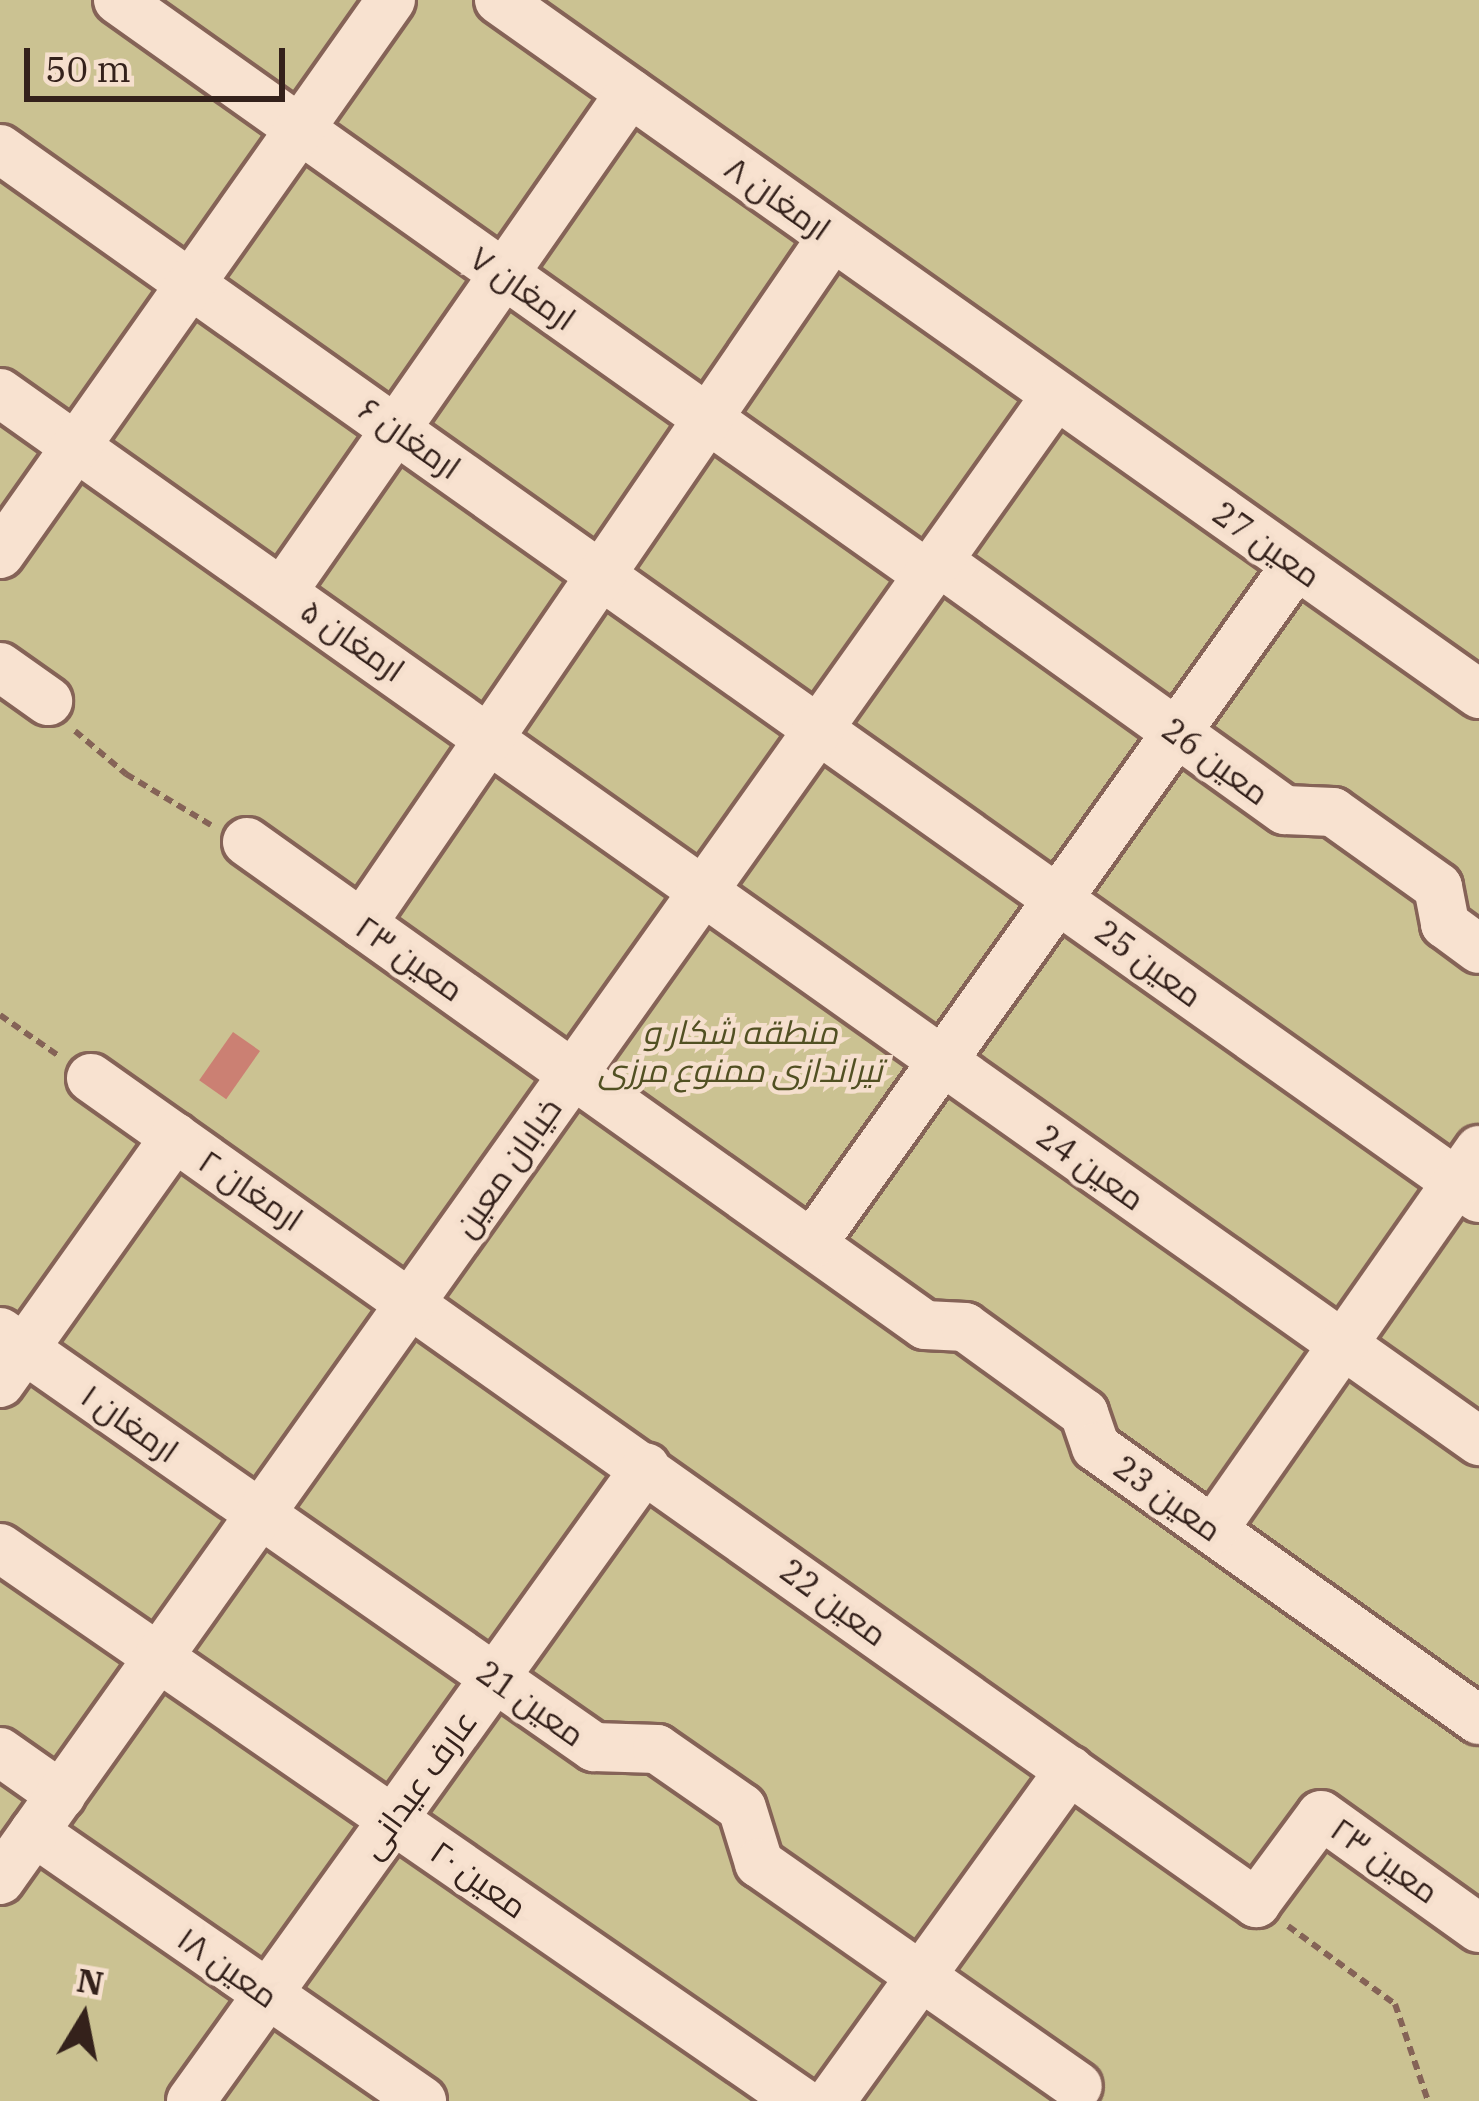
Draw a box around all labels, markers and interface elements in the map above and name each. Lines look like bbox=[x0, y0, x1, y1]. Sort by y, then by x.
scale bar bbox=[30, 24, 291, 98]
text: 50 m bbox=[45, 45, 131, 92]
street label: ارمغان ۸ bbox=[718, 147, 838, 249]
street label: ارمغان ۷ bbox=[463, 237, 583, 339]
street label: ارمغان ۶ bbox=[352, 389, 468, 487]
street label: معین 27 bbox=[1206, 493, 1328, 595]
street label: ارمغان ۵ bbox=[294, 590, 412, 690]
street label: معین 26 bbox=[1155, 709, 1277, 813]
street label: معین ۲۳ bbox=[349, 907, 471, 1009]
street label: معین 25 bbox=[1088, 911, 1210, 1015]
park label: منطقه شکار و تیراندازی ممنوع مرزی bbox=[598, 1012, 882, 1090]
street label: خیابان معین bbox=[445, 1090, 569, 1244]
street label: معین 24 bbox=[1030, 1116, 1152, 1218]
street label: ارمغان ۲ bbox=[192, 1141, 310, 1239]
street label: ارمغان ۱ bbox=[74, 1375, 186, 1471]
street label: معین 23 bbox=[1107, 1447, 1229, 1549]
street label: معین 22 bbox=[773, 1550, 895, 1654]
street label: معین 21 bbox=[470, 1652, 592, 1754]
street label: عارف عیدانی bbox=[351, 1702, 485, 1866]
street label: معین ۲۳ bbox=[1324, 1809, 1446, 1911]
street label: معین ۲۰ bbox=[423, 1832, 535, 1926]
street label: معین ۱۸ bbox=[170, 1918, 286, 2016]
north arrow bbox=[24, 1957, 144, 2077]
text: N bbox=[74, 1958, 107, 2004]

